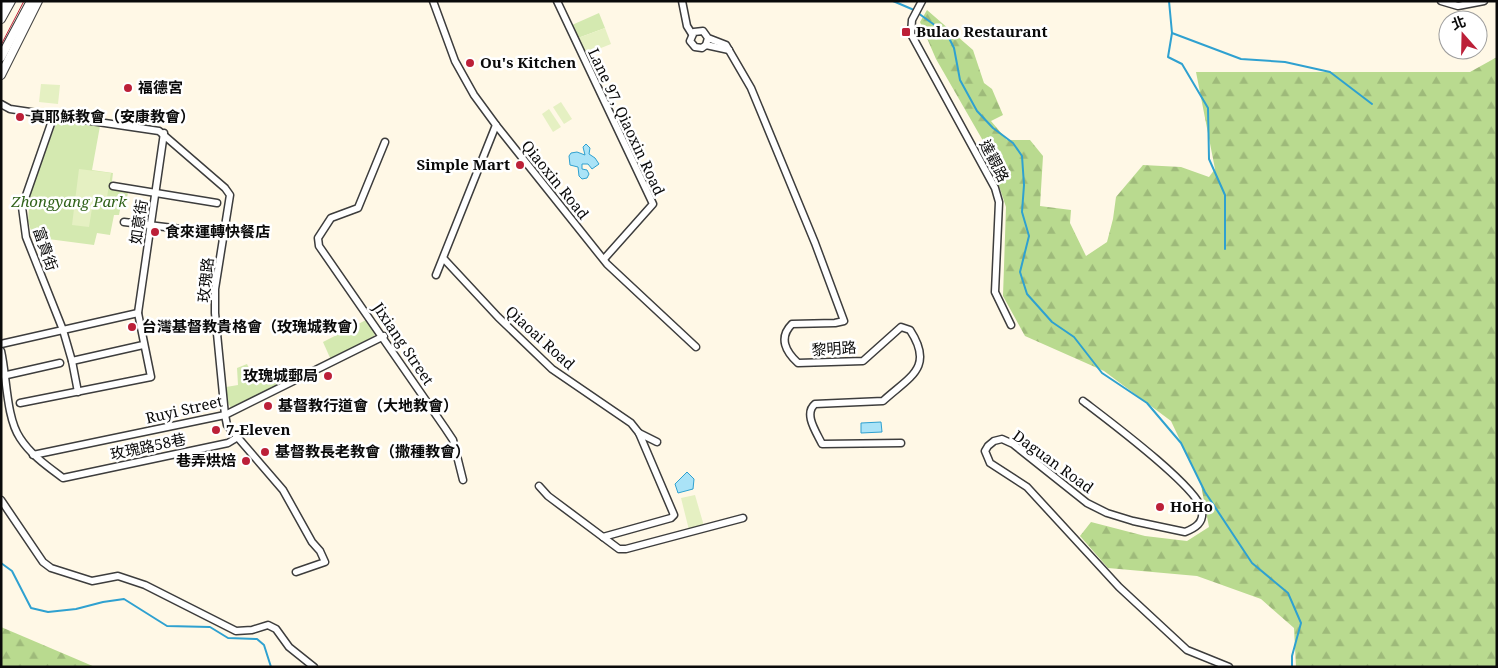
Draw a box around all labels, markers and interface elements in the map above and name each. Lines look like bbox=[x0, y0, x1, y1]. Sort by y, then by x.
north arrow bbox=[1438, 10, 1488, 60]
text: 北 bbox=[1449, 11, 1468, 34]
place label: Bulao Restaurant bbox=[916, 21, 1048, 41]
marker: Bulao Restaurant bbox=[900, 26, 912, 38]
street label: Lane 97, Qiaoxin Road bbox=[584, 45, 670, 198]
place label: Ou's Kitchen bbox=[480, 52, 576, 72]
marker: Ou's Kitchen bbox=[464, 57, 476, 69]
place label: 福德宮 bbox=[138, 77, 183, 97]
marker: 福德宮 bbox=[122, 82, 134, 94]
place label: 真耶穌教會（安康教會） bbox=[30, 106, 195, 126]
marker: 真耶穌教會（安康教會） bbox=[14, 111, 26, 123]
street label: Qiaoxin Road bbox=[518, 136, 594, 223]
street label: 達觀路 bbox=[976, 136, 1014, 185]
place label: Simple Mart bbox=[417, 154, 510, 174]
marker: Simple Mart bbox=[514, 159, 526, 171]
park label: Zhongyang Park bbox=[10, 191, 127, 211]
street label: 如意街 bbox=[125, 198, 151, 246]
place label: 食來運轉快餐店 bbox=[165, 221, 270, 241]
street label: 富貴街 bbox=[29, 224, 63, 273]
marker: 食來運轉快餐店 bbox=[149, 226, 161, 238]
street label: 玫瑰路 bbox=[193, 256, 217, 303]
street label: Jixiang Street bbox=[368, 297, 439, 389]
street label: Qiaoai Road bbox=[502, 301, 579, 374]
place label: 台灣基督教貴格會（玫瑰城教會） bbox=[142, 316, 367, 336]
marker: 台灣基督教貴格會（玫瑰城教會） bbox=[126, 321, 138, 333]
street label: 黎明路 bbox=[811, 336, 857, 360]
place label: 玫瑰城郵局 bbox=[243, 365, 318, 385]
marker: 玫瑰城郵局 bbox=[322, 370, 334, 382]
street label: Ruyi Street bbox=[143, 390, 224, 428]
place label: 基督教行道會（大地教會） bbox=[278, 395, 458, 415]
marker: 基督教行道會（大地教會） bbox=[262, 400, 274, 412]
place label: 7-Eleven bbox=[226, 419, 290, 439]
marker: 7-Eleven bbox=[210, 424, 222, 436]
street label: Daguan Road bbox=[1009, 425, 1098, 497]
street label: 玫瑰路58巷 bbox=[108, 428, 187, 464]
place label: 基督教長老教會（撒種教會） bbox=[275, 441, 470, 461]
marker: 基督教長老教會（撒種教會） bbox=[259, 446, 271, 458]
place label: 巷弄烘焙 bbox=[176, 450, 236, 470]
marker: 巷弄烘焙 bbox=[240, 455, 252, 467]
place label: HoHo bbox=[1170, 496, 1213, 516]
marker: HoHo bbox=[1154, 501, 1166, 513]

